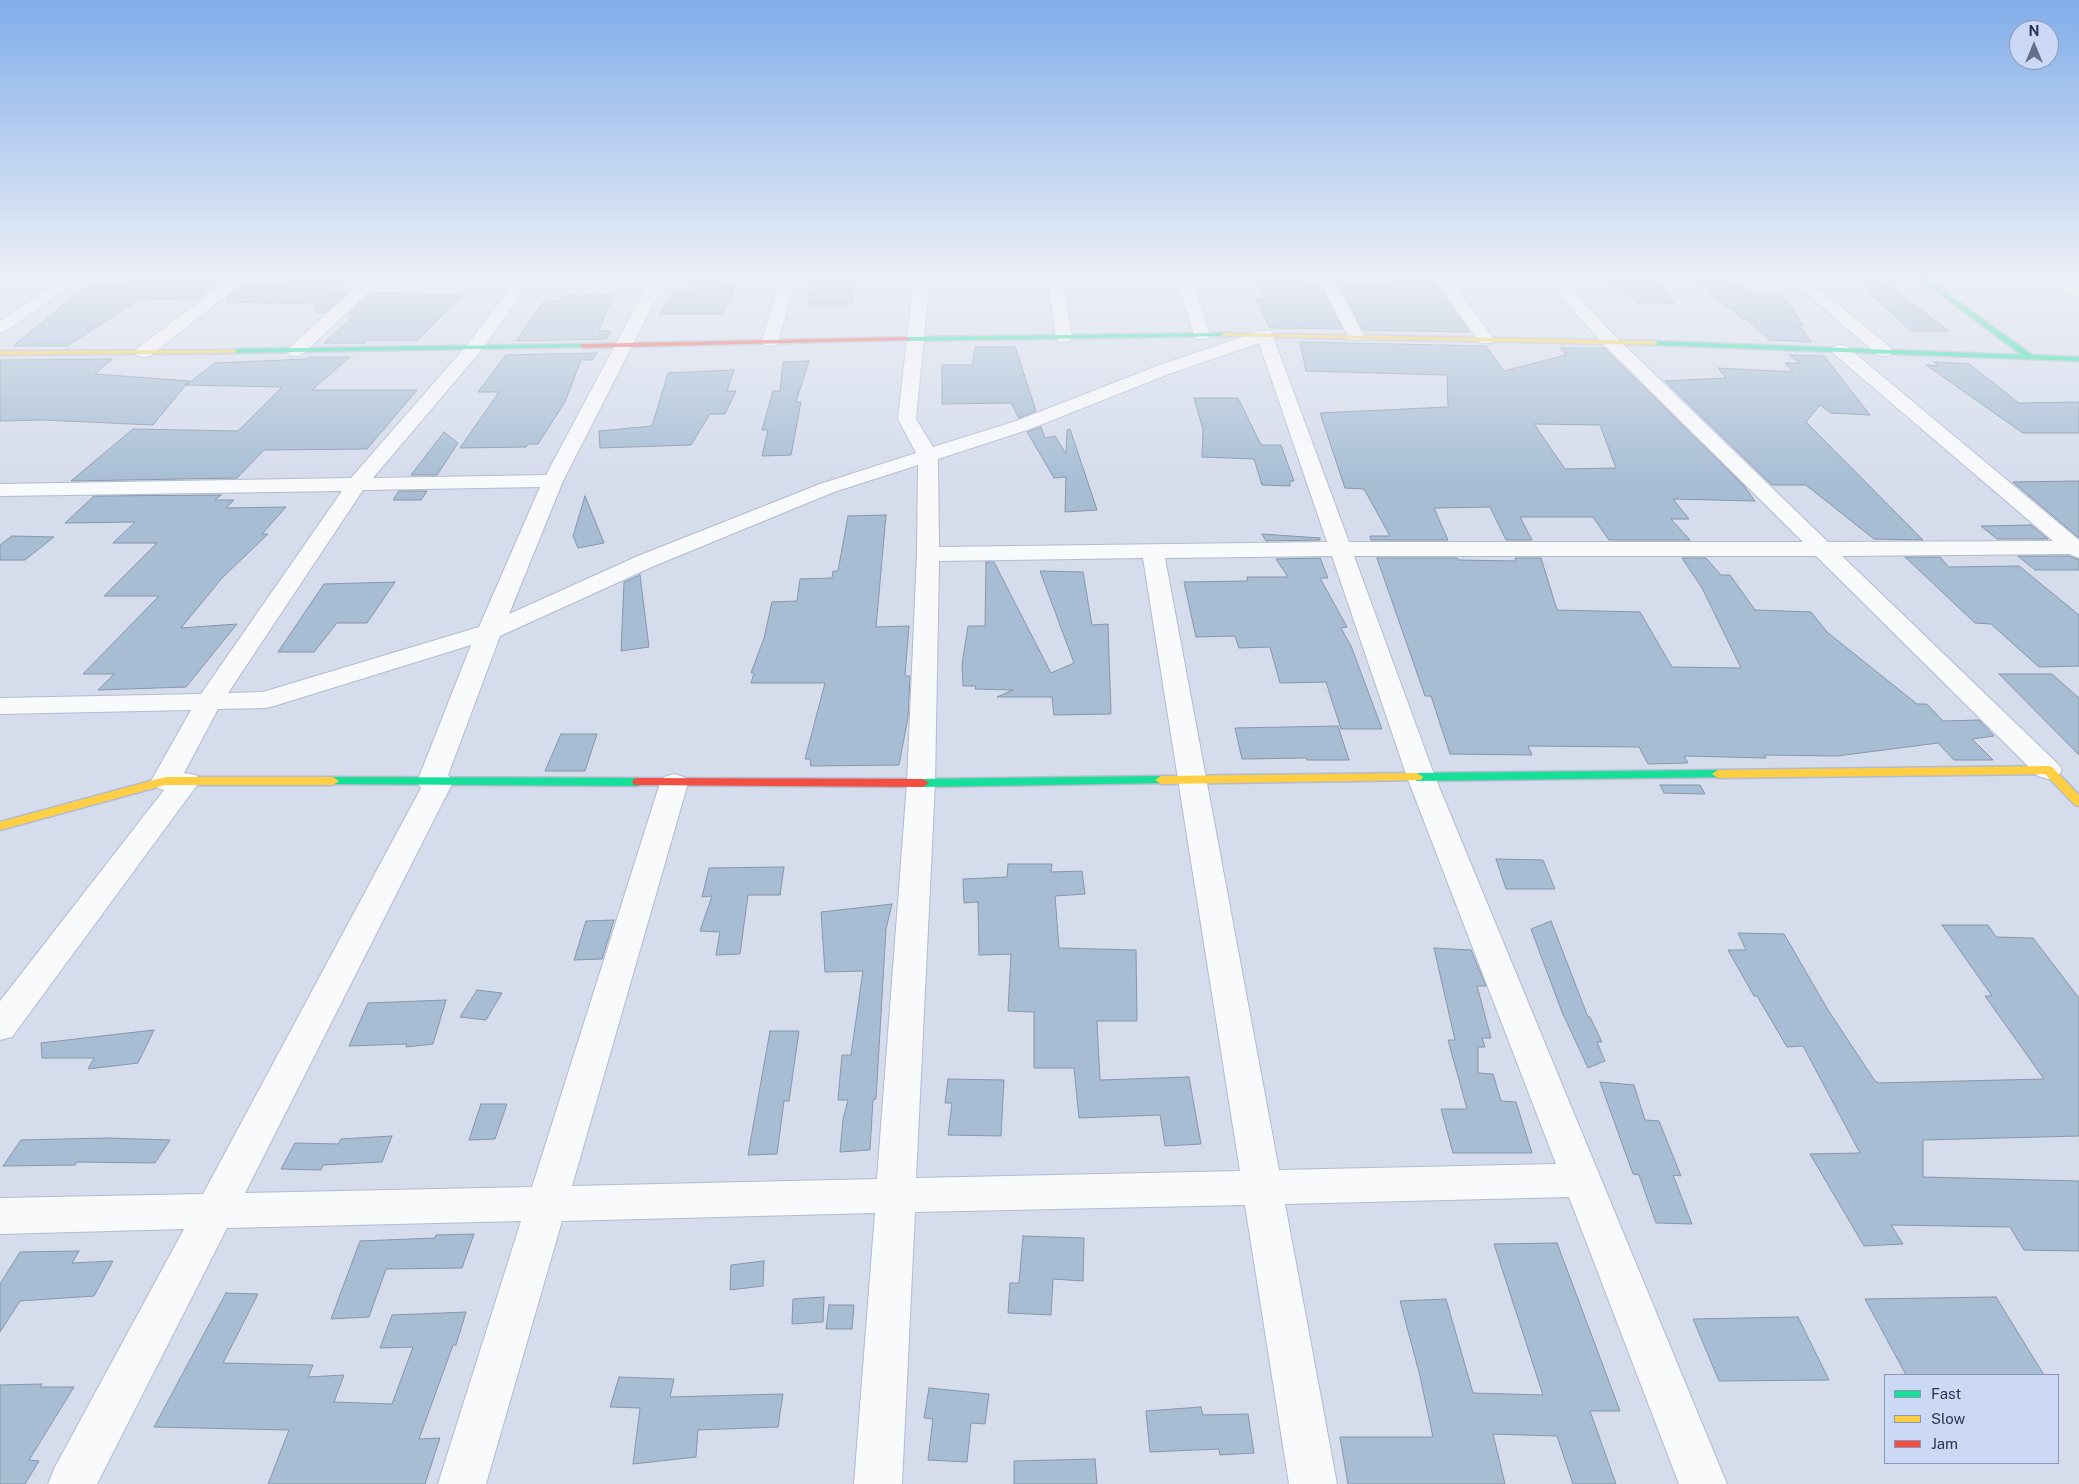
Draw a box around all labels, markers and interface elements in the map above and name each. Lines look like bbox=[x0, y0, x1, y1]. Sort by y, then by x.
north arrow bbox=[2009, 20, 2059, 70]
text: N bbox=[2029, 23, 2039, 39]
legend bbox=[1884, 1374, 2059, 1464]
text: Fast bbox=[1931, 1385, 1961, 1402]
text: Slow bbox=[1931, 1410, 1965, 1427]
text: Jam bbox=[1931, 1435, 1958, 1452]

